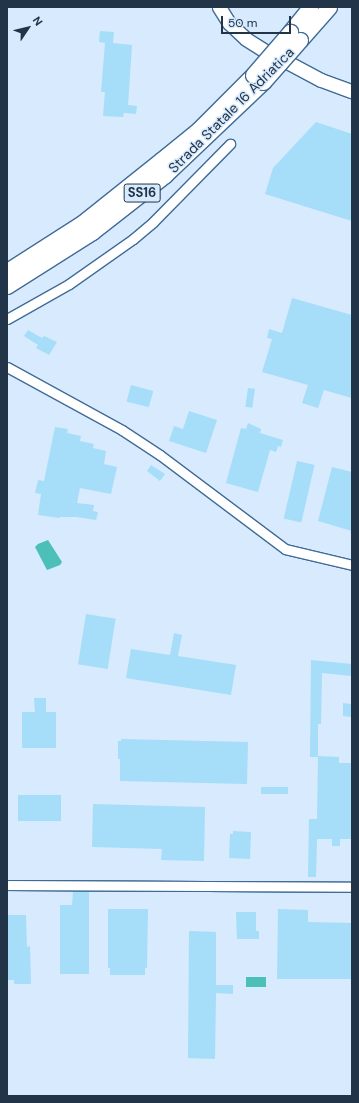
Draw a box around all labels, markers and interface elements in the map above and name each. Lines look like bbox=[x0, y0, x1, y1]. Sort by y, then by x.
north arrow bbox=[8, 8, 48, 48]
scale bar bbox=[223, 8, 293, 34]
text: N bbox=[30, 14, 46, 28]
text: 50 m bbox=[228, 15, 257, 31]
street label: Strada Statale 16 Adriatica bbox=[165, 44, 297, 176]
road number: SS16 bbox=[123, 182, 161, 204]

